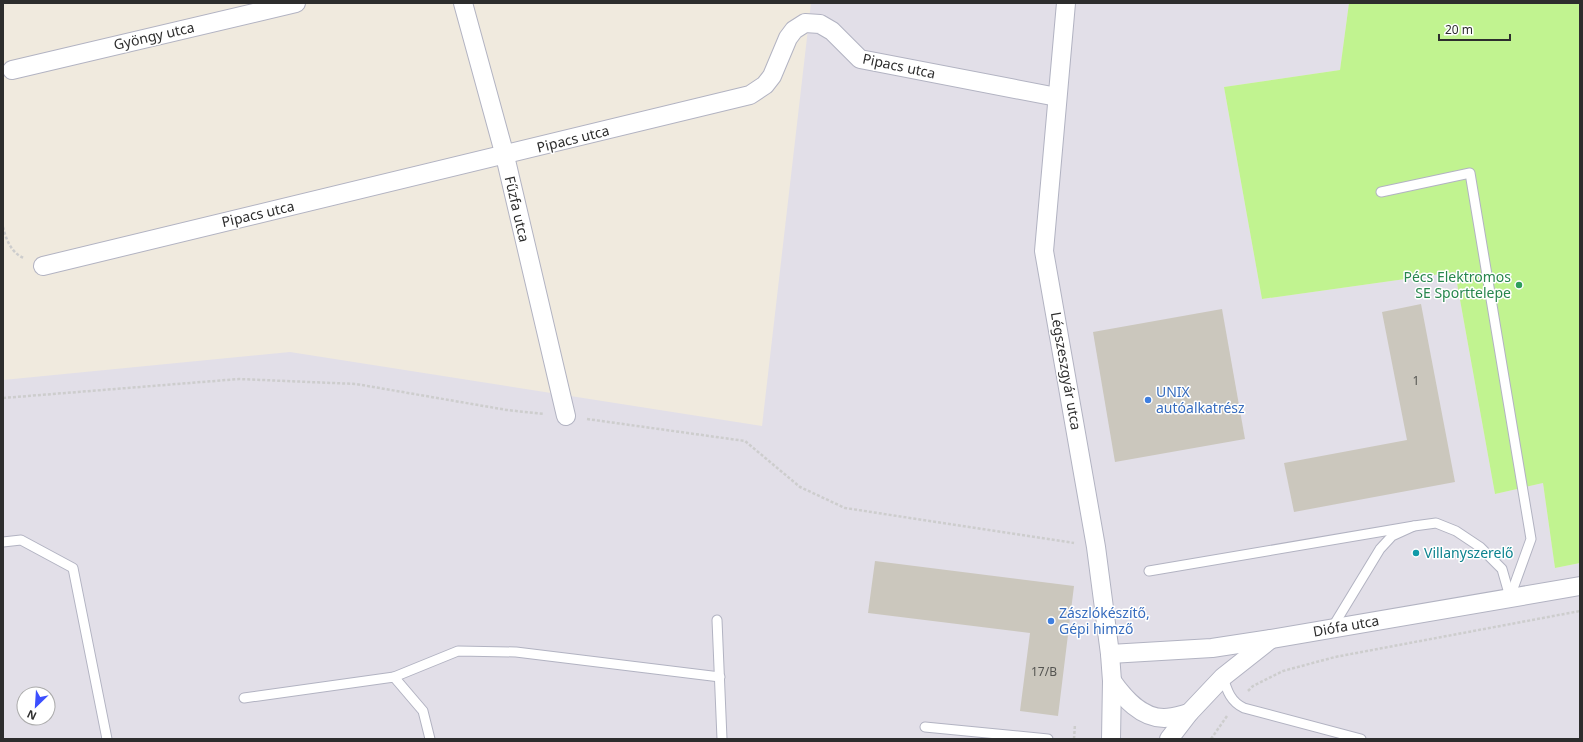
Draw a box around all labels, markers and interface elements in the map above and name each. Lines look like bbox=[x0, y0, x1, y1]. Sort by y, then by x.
scale bar bbox=[1439, 16, 1510, 42]
street label: Gyöngy utca bbox=[112, 17, 196, 54]
text: 20 m bbox=[1445, 21, 1473, 38]
street label: Pipacs utca bbox=[861, 49, 937, 82]
street label: Pipacs utca bbox=[535, 120, 611, 157]
street label: Fűzfa utca bbox=[501, 174, 534, 244]
street label: Pipacs utca bbox=[220, 196, 296, 231]
place label: Pécs Elektromos SE Sporttelepe bbox=[1404, 267, 1511, 302]
marker: Pécs Elektromos SE Sporttelepe bbox=[1514, 280, 1524, 290]
street label: Légszeszgyár utca bbox=[1047, 310, 1086, 431]
house number: 1 bbox=[1413, 372, 1419, 389]
place label: UNIX autóalkatrész bbox=[1156, 382, 1245, 417]
marker: UNIX autóalkatrész bbox=[1143, 395, 1153, 405]
place label: Villanyszerelő bbox=[1424, 543, 1514, 562]
marker: Villanyszerelő bbox=[1411, 548, 1421, 558]
place label: Zászlókészítő, Gépi himző bbox=[1059, 603, 1150, 638]
street label: Diófa utca bbox=[1311, 610, 1381, 641]
marker: Zászlókészítő, Gépi himző bbox=[1046, 616, 1056, 626]
house number: 17/B bbox=[1031, 663, 1057, 680]
north arrow bbox=[16, 686, 56, 726]
text: N bbox=[24, 707, 39, 724]

